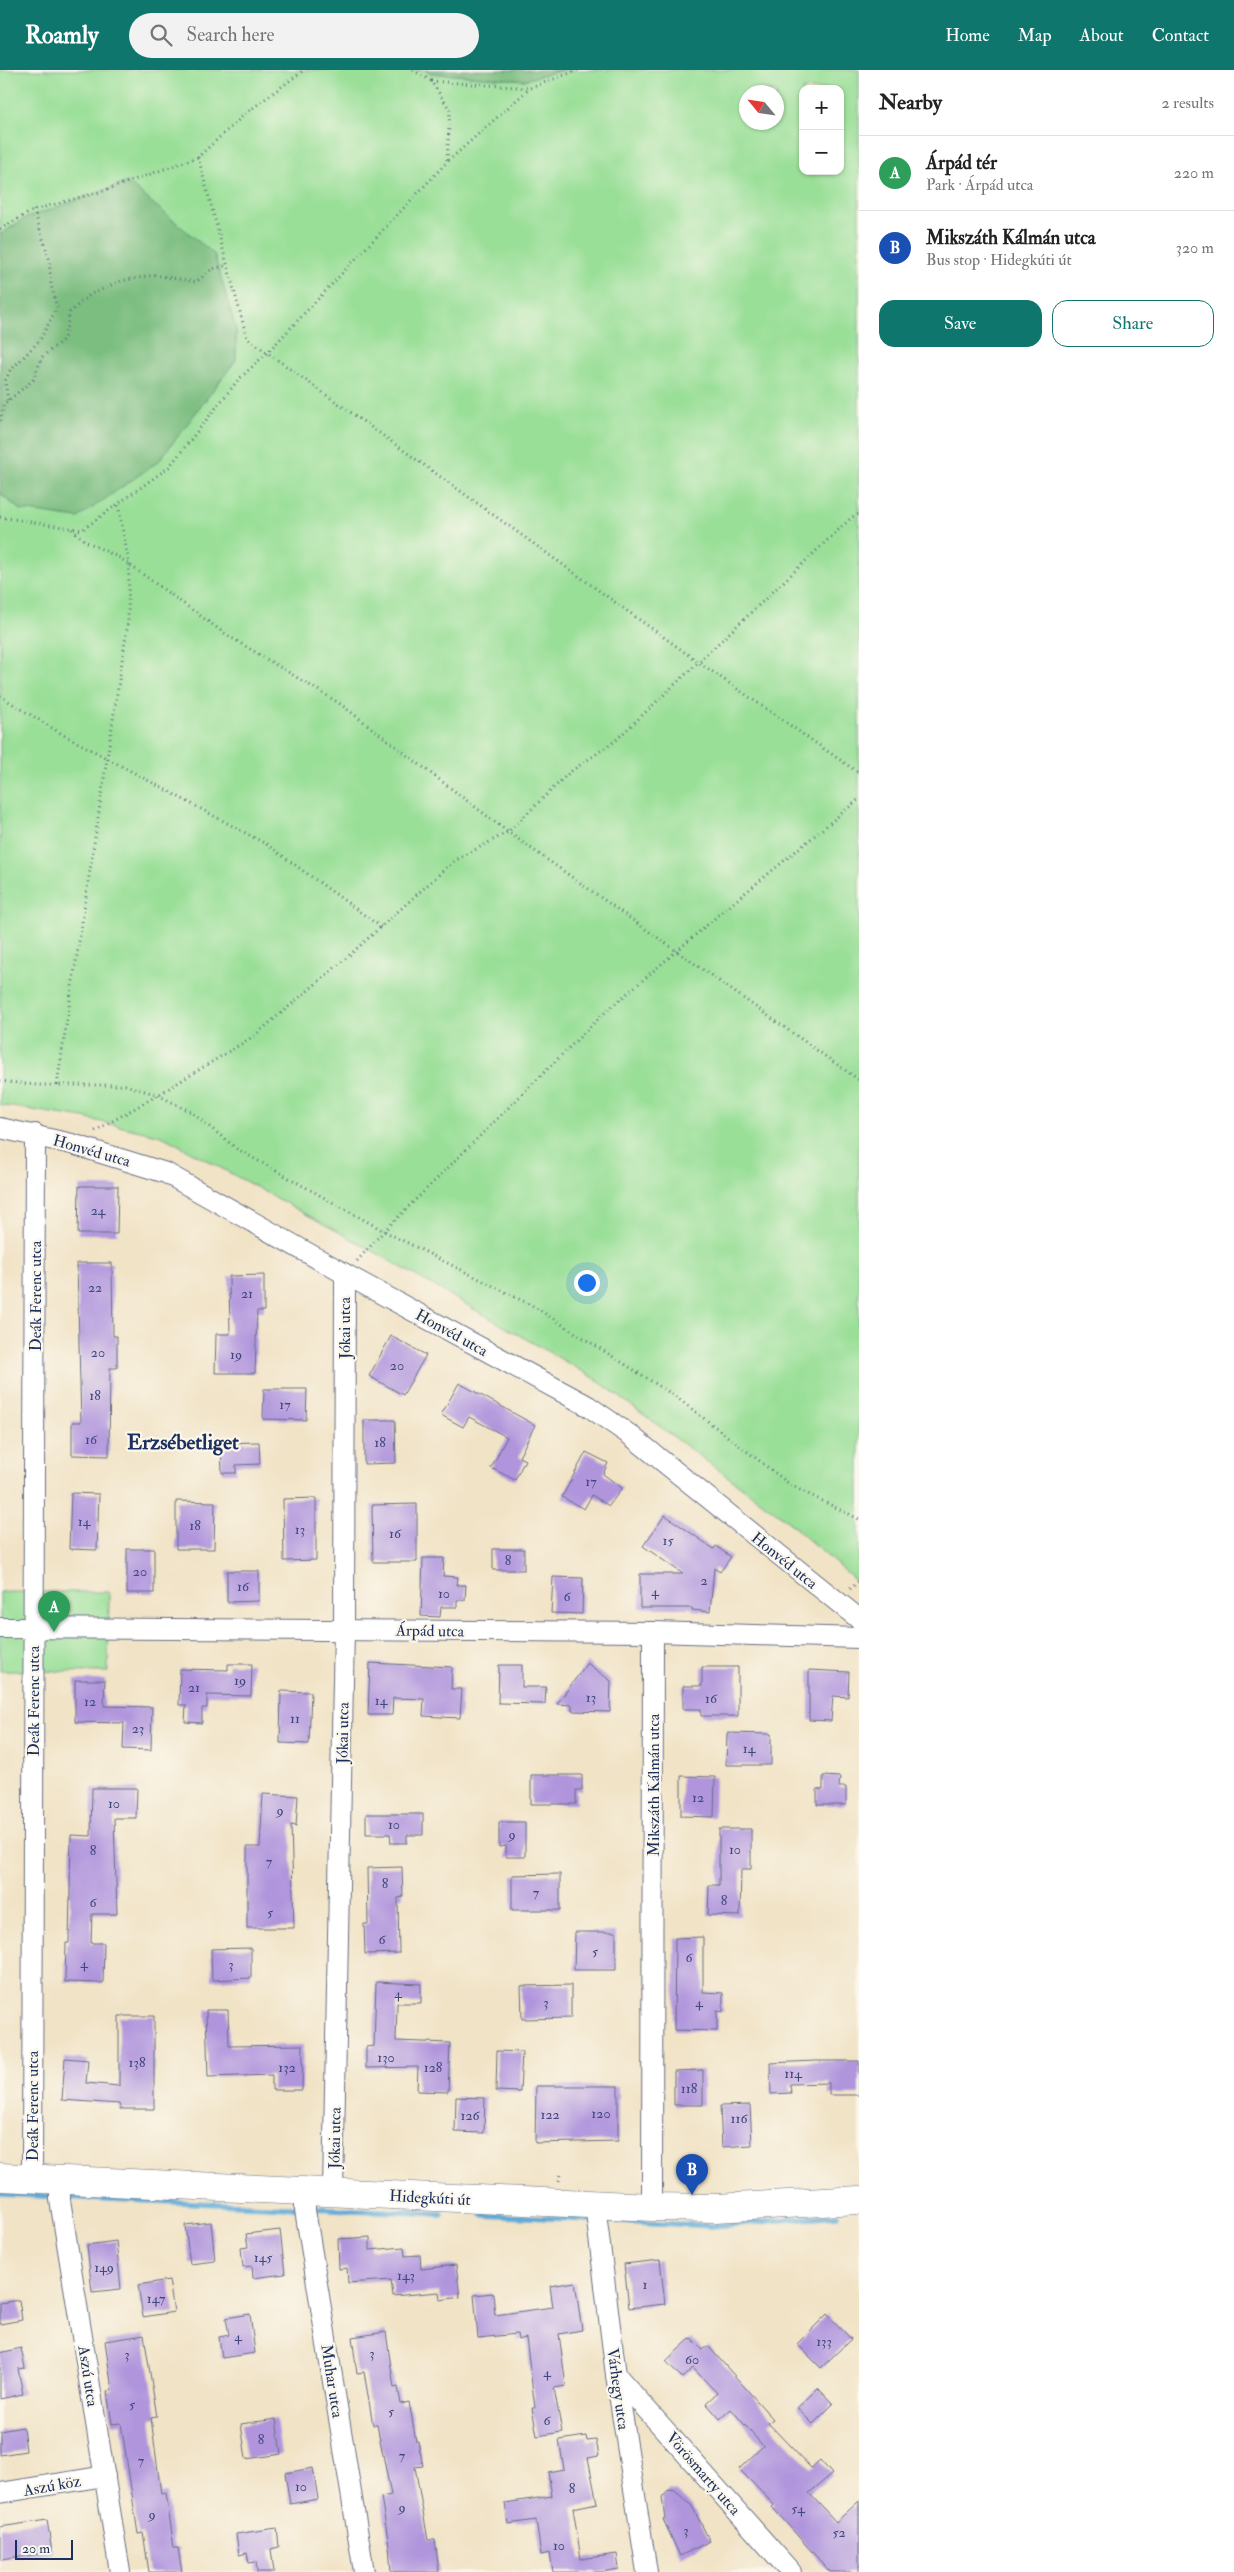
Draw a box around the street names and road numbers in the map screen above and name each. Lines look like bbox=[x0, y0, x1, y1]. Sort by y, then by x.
street label: Honvéd utca bbox=[51, 1130, 133, 1172]
street label: Deák Ferenc utca bbox=[26, 1240, 46, 1351]
street label: Jókai utca bbox=[335, 1297, 356, 1360]
street label: Honvéd utca bbox=[412, 1305, 492, 1361]
street label: Honvéd utca bbox=[747, 1528, 822, 1594]
street label: Árpád utca bbox=[395, 1619, 465, 1643]
street label: Deák Ferenc utca bbox=[24, 1645, 44, 1756]
street label: Jókai utca bbox=[332, 1701, 355, 1765]
street label: Mikszáth Kálmán utca bbox=[644, 1713, 664, 1856]
street label: Deák Ferenc utca bbox=[23, 2050, 43, 2161]
street label: Jókai utca bbox=[324, 2106, 347, 2170]
street label: Hidegkúti út bbox=[389, 2186, 471, 2210]
street label: Aszú utca bbox=[73, 2343, 103, 2408]
street label: Muhar utca bbox=[316, 2343, 348, 2420]
street label: Várhegy utca bbox=[602, 2347, 634, 2432]
street label: Vörösmarty utca bbox=[662, 2428, 745, 2520]
street label: Aszú köz bbox=[21, 2471, 83, 2501]

